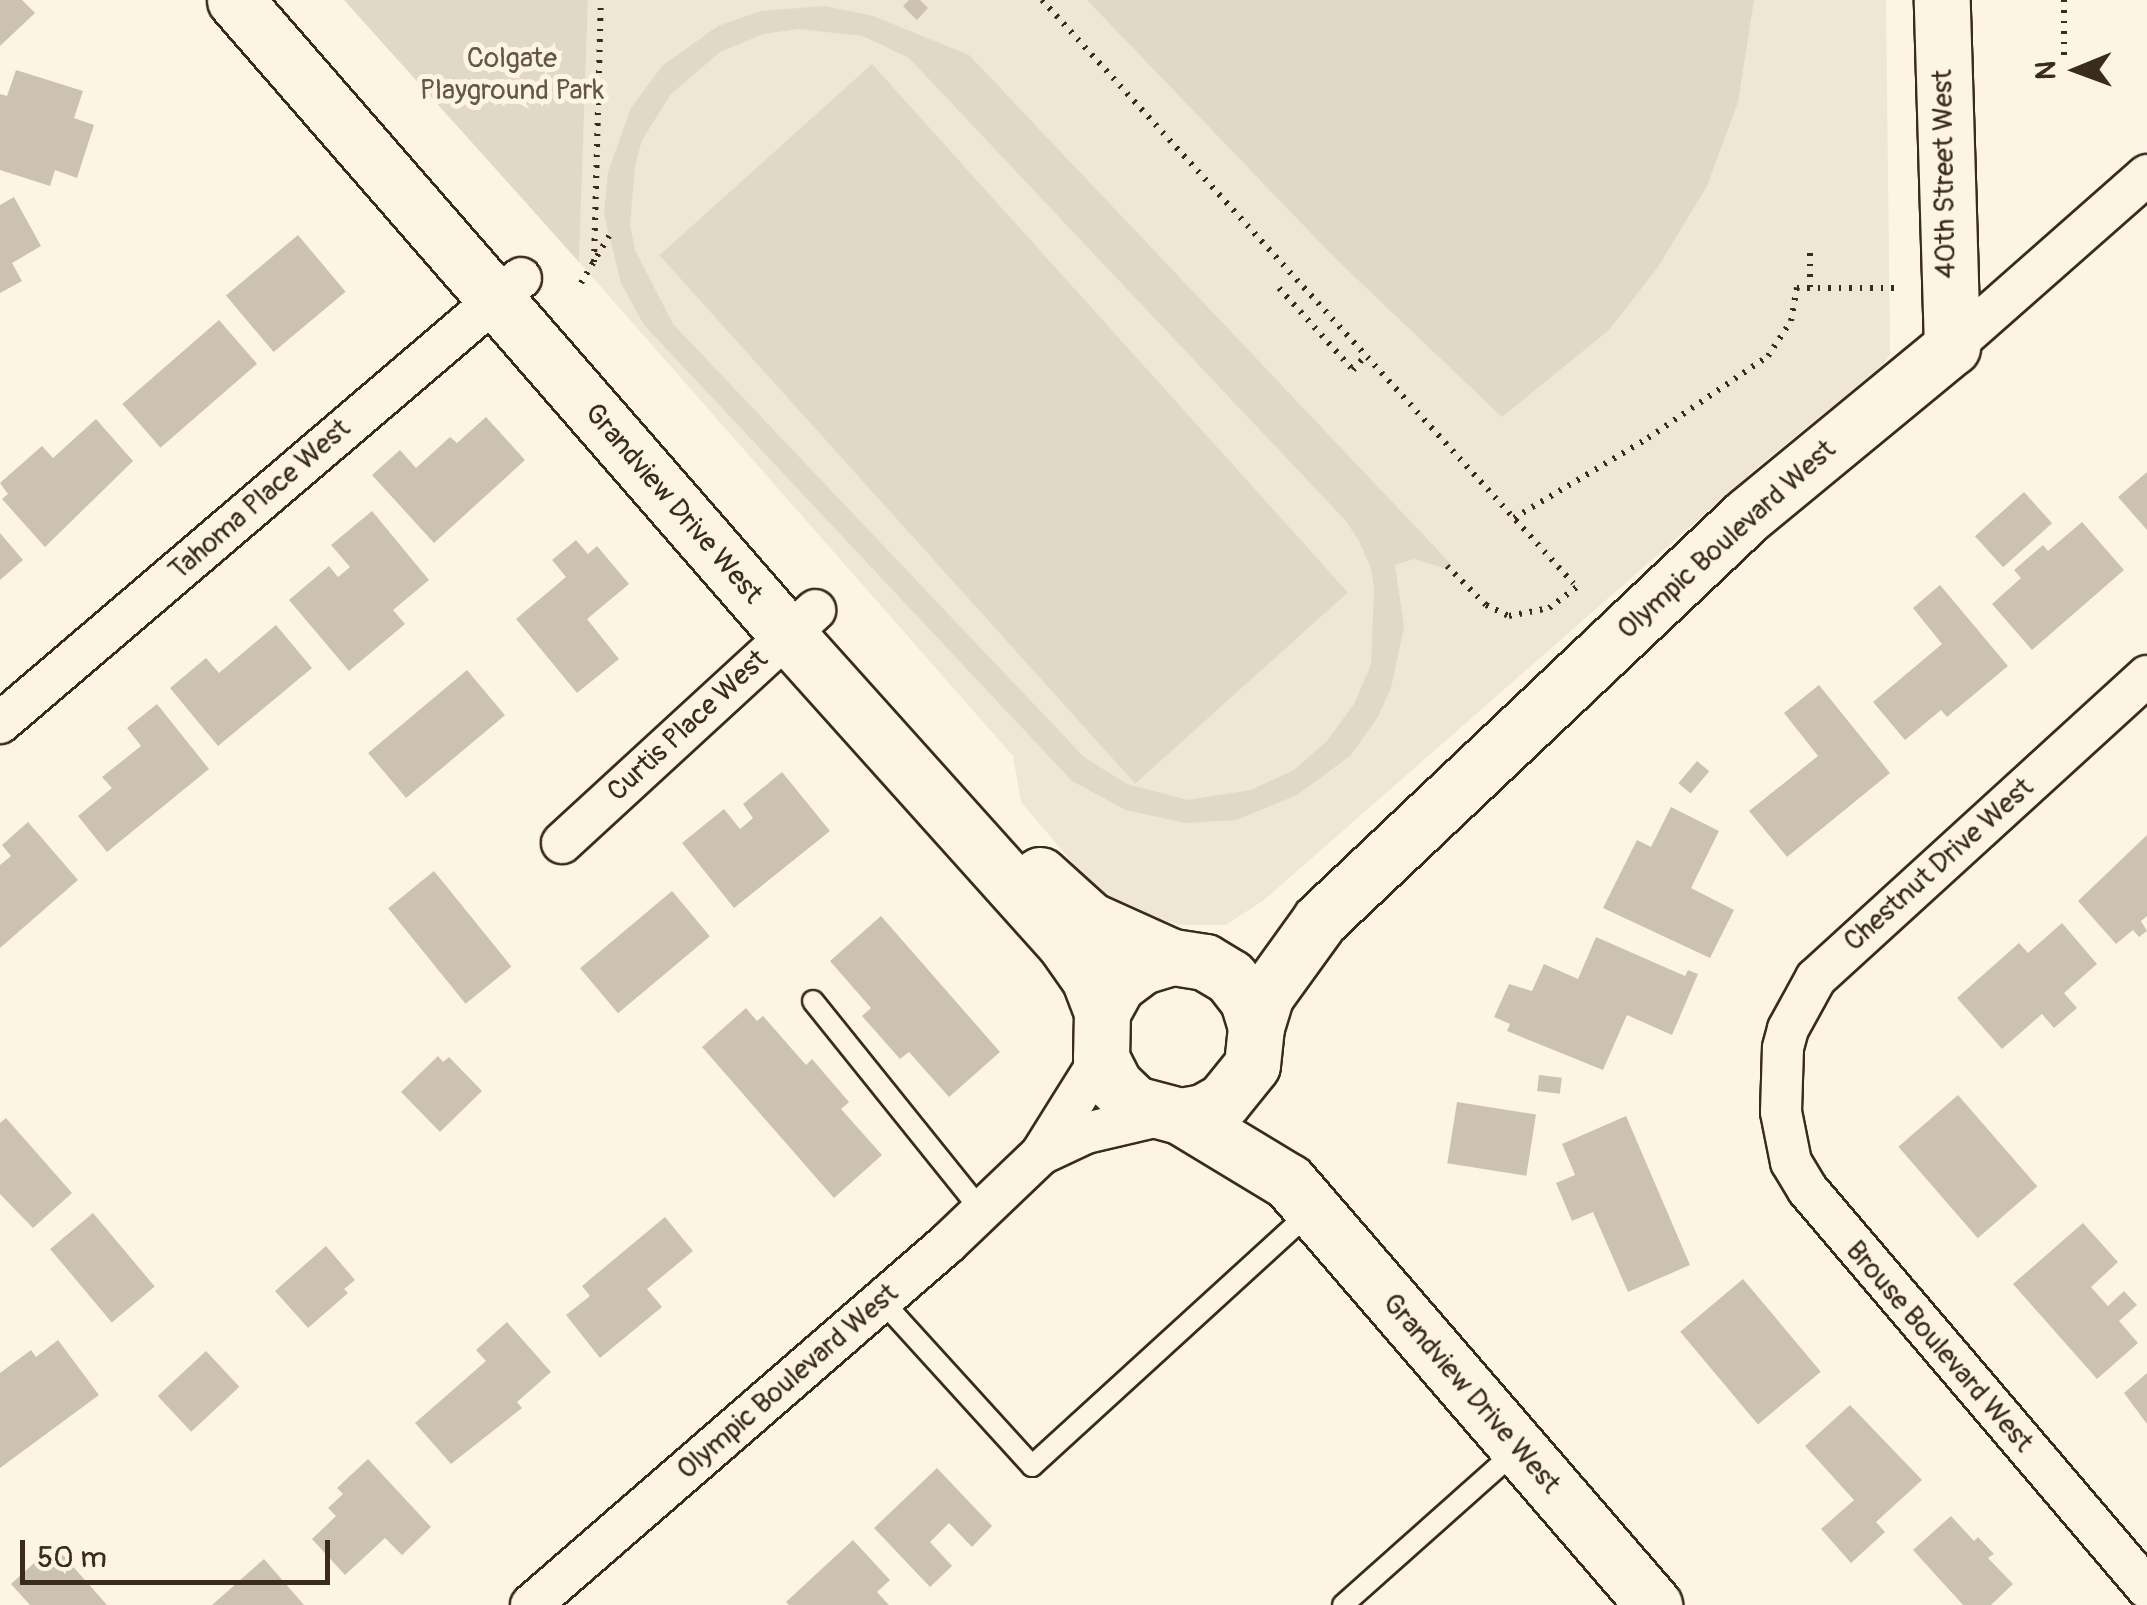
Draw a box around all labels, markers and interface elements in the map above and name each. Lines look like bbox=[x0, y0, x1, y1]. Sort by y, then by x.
north arrow bbox=[2027, 20, 2127, 120]
park label: Colgate Playground Park bbox=[420, 42, 604, 108]
text: N bbox=[2029, 61, 2064, 80]
street label: 40th Street West bbox=[1926, 69, 1964, 279]
street label: Grandview Drive West bbox=[577, 397, 769, 611]
street label: Tahoma Place West bbox=[163, 412, 357, 588]
street label: Olympic Boulevard West bbox=[1611, 433, 1843, 647]
street label: Curtis Place West bbox=[601, 643, 775, 809]
street label: Chestnut Drive West bbox=[1838, 771, 2040, 959]
street label: Brouse Boulevard West bbox=[1838, 1235, 2040, 1459]
street label: Olympic Boulevard West bbox=[671, 1277, 905, 1487]
street label: Grandview Drive West bbox=[1375, 1287, 1567, 1501]
scale bar bbox=[25, 1520, 335, 1582]
text: 50 m bbox=[37, 1539, 107, 1576]

